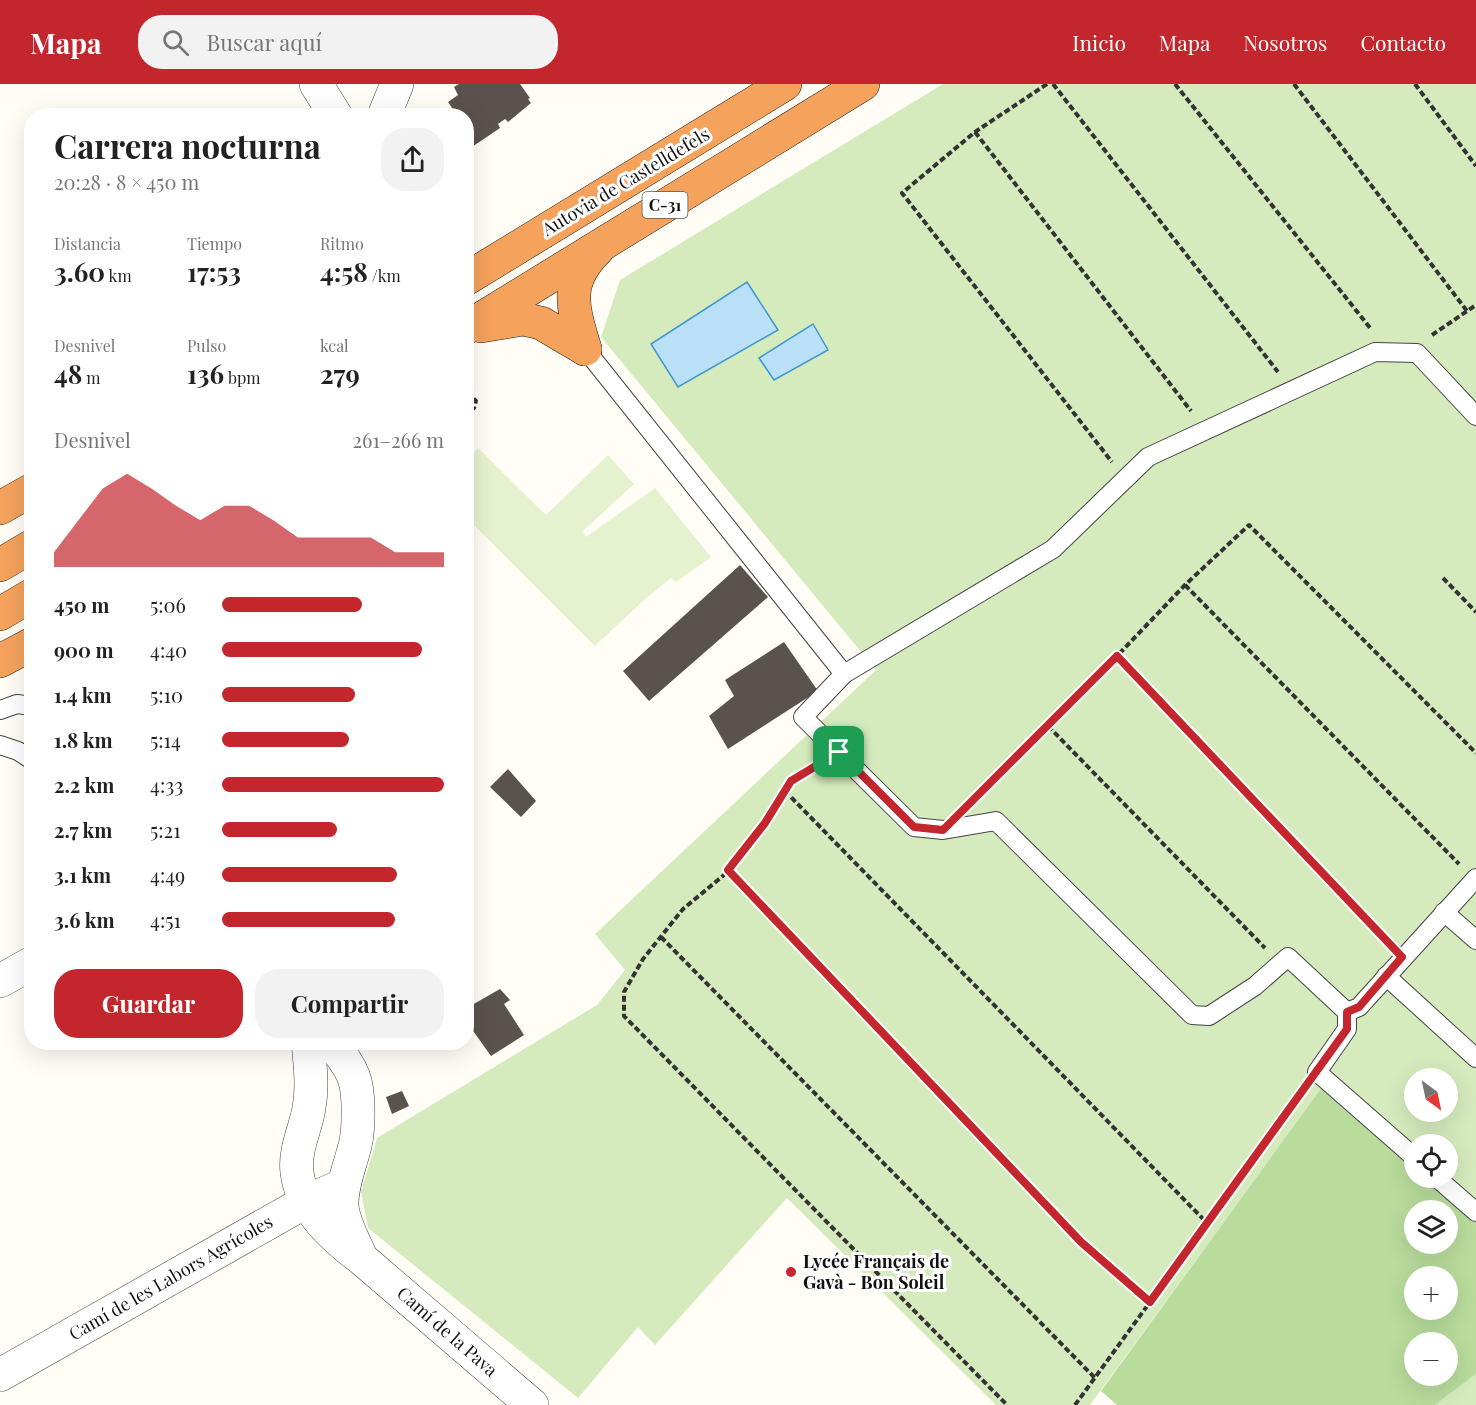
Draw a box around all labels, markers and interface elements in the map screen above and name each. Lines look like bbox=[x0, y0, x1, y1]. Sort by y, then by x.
search box bbox=[138, 15, 558, 69]
text: Mapa bbox=[30, 24, 102, 61]
icon: search bbox=[159, 26, 192, 59]
text: Buscar aquí bbox=[207, 27, 322, 57]
text: Inicio bbox=[1072, 28, 1126, 56]
text: Mapa bbox=[1159, 28, 1210, 56]
text: Nosotros bbox=[1243, 28, 1327, 56]
text: Contacto bbox=[1360, 28, 1446, 56]
street label: Autovia de Castelldefels bbox=[536, 122, 714, 241]
text: Carrera nocturna bbox=[54, 123, 321, 167]
button: share bbox=[381, 128, 444, 191]
text: 20:28 · 8 × 450 m bbox=[54, 168, 199, 195]
road number: C-31 bbox=[642, 192, 688, 218]
text: Distancia bbox=[54, 233, 121, 254]
text: Tiempo bbox=[187, 233, 242, 254]
text: Ritmo bbox=[320, 233, 364, 254]
text: 3.60 bbox=[54, 254, 105, 289]
text: 17:53 bbox=[187, 254, 241, 289]
text: 4:58 bbox=[320, 254, 368, 289]
text: km bbox=[105, 265, 132, 286]
text: /km bbox=[368, 265, 401, 286]
text: Desnivel bbox=[54, 335, 115, 356]
text: Pulso bbox=[187, 335, 226, 356]
text: kcal bbox=[320, 335, 349, 356]
text: 48 bbox=[54, 356, 82, 391]
text: 136 bbox=[187, 356, 224, 391]
text: 279 bbox=[320, 356, 360, 391]
text: m bbox=[82, 367, 101, 388]
text: bpm bbox=[224, 367, 261, 388]
text: Desnivel bbox=[54, 426, 131, 453]
text: 261–266 m bbox=[353, 426, 444, 453]
text: 450 m bbox=[54, 591, 109, 618]
text: 5:06 bbox=[150, 591, 186, 618]
text: 900 m bbox=[54, 636, 114, 663]
text: 4:40 bbox=[150, 636, 187, 663]
text: 1.4 km bbox=[54, 681, 112, 708]
text: 5:10 bbox=[150, 681, 183, 708]
text: 1.8 km bbox=[54, 726, 113, 753]
text: 5:14 bbox=[150, 726, 181, 753]
pin bbox=[813, 726, 864, 777]
icon: arrive bbox=[822, 735, 855, 768]
text: 2.2 km bbox=[54, 771, 114, 798]
text: 4:33 bbox=[150, 771, 183, 798]
text: 2.7 km bbox=[54, 816, 112, 843]
text: 5:21 bbox=[150, 816, 181, 843]
text: 3.1 km bbox=[54, 861, 111, 888]
text: 4:49 bbox=[150, 861, 185, 888]
text: 3.6 km bbox=[54, 906, 115, 933]
text: 4:51 bbox=[150, 906, 181, 933]
button: Guardar bbox=[54, 969, 243, 1038]
button: Compartir bbox=[255, 969, 444, 1038]
north arrow bbox=[1404, 1068, 1458, 1122]
map controls bbox=[1404, 1068, 1458, 1386]
button: locate bbox=[1404, 1134, 1458, 1188]
button: layers bbox=[1404, 1200, 1458, 1254]
street label: Camí de les Labors Agrícoles bbox=[64, 1209, 277, 1345]
place label: Lycée Français de Gavà - Bon Soleil bbox=[803, 1249, 949, 1294]
marker: Lycée Français de Gavà - Bon Soleil bbox=[784, 1265, 798, 1279]
button: + bbox=[1404, 1266, 1458, 1320]
street label: Camí de la Pava bbox=[392, 1281, 503, 1382]
button: − bbox=[1404, 1332, 1458, 1386]

